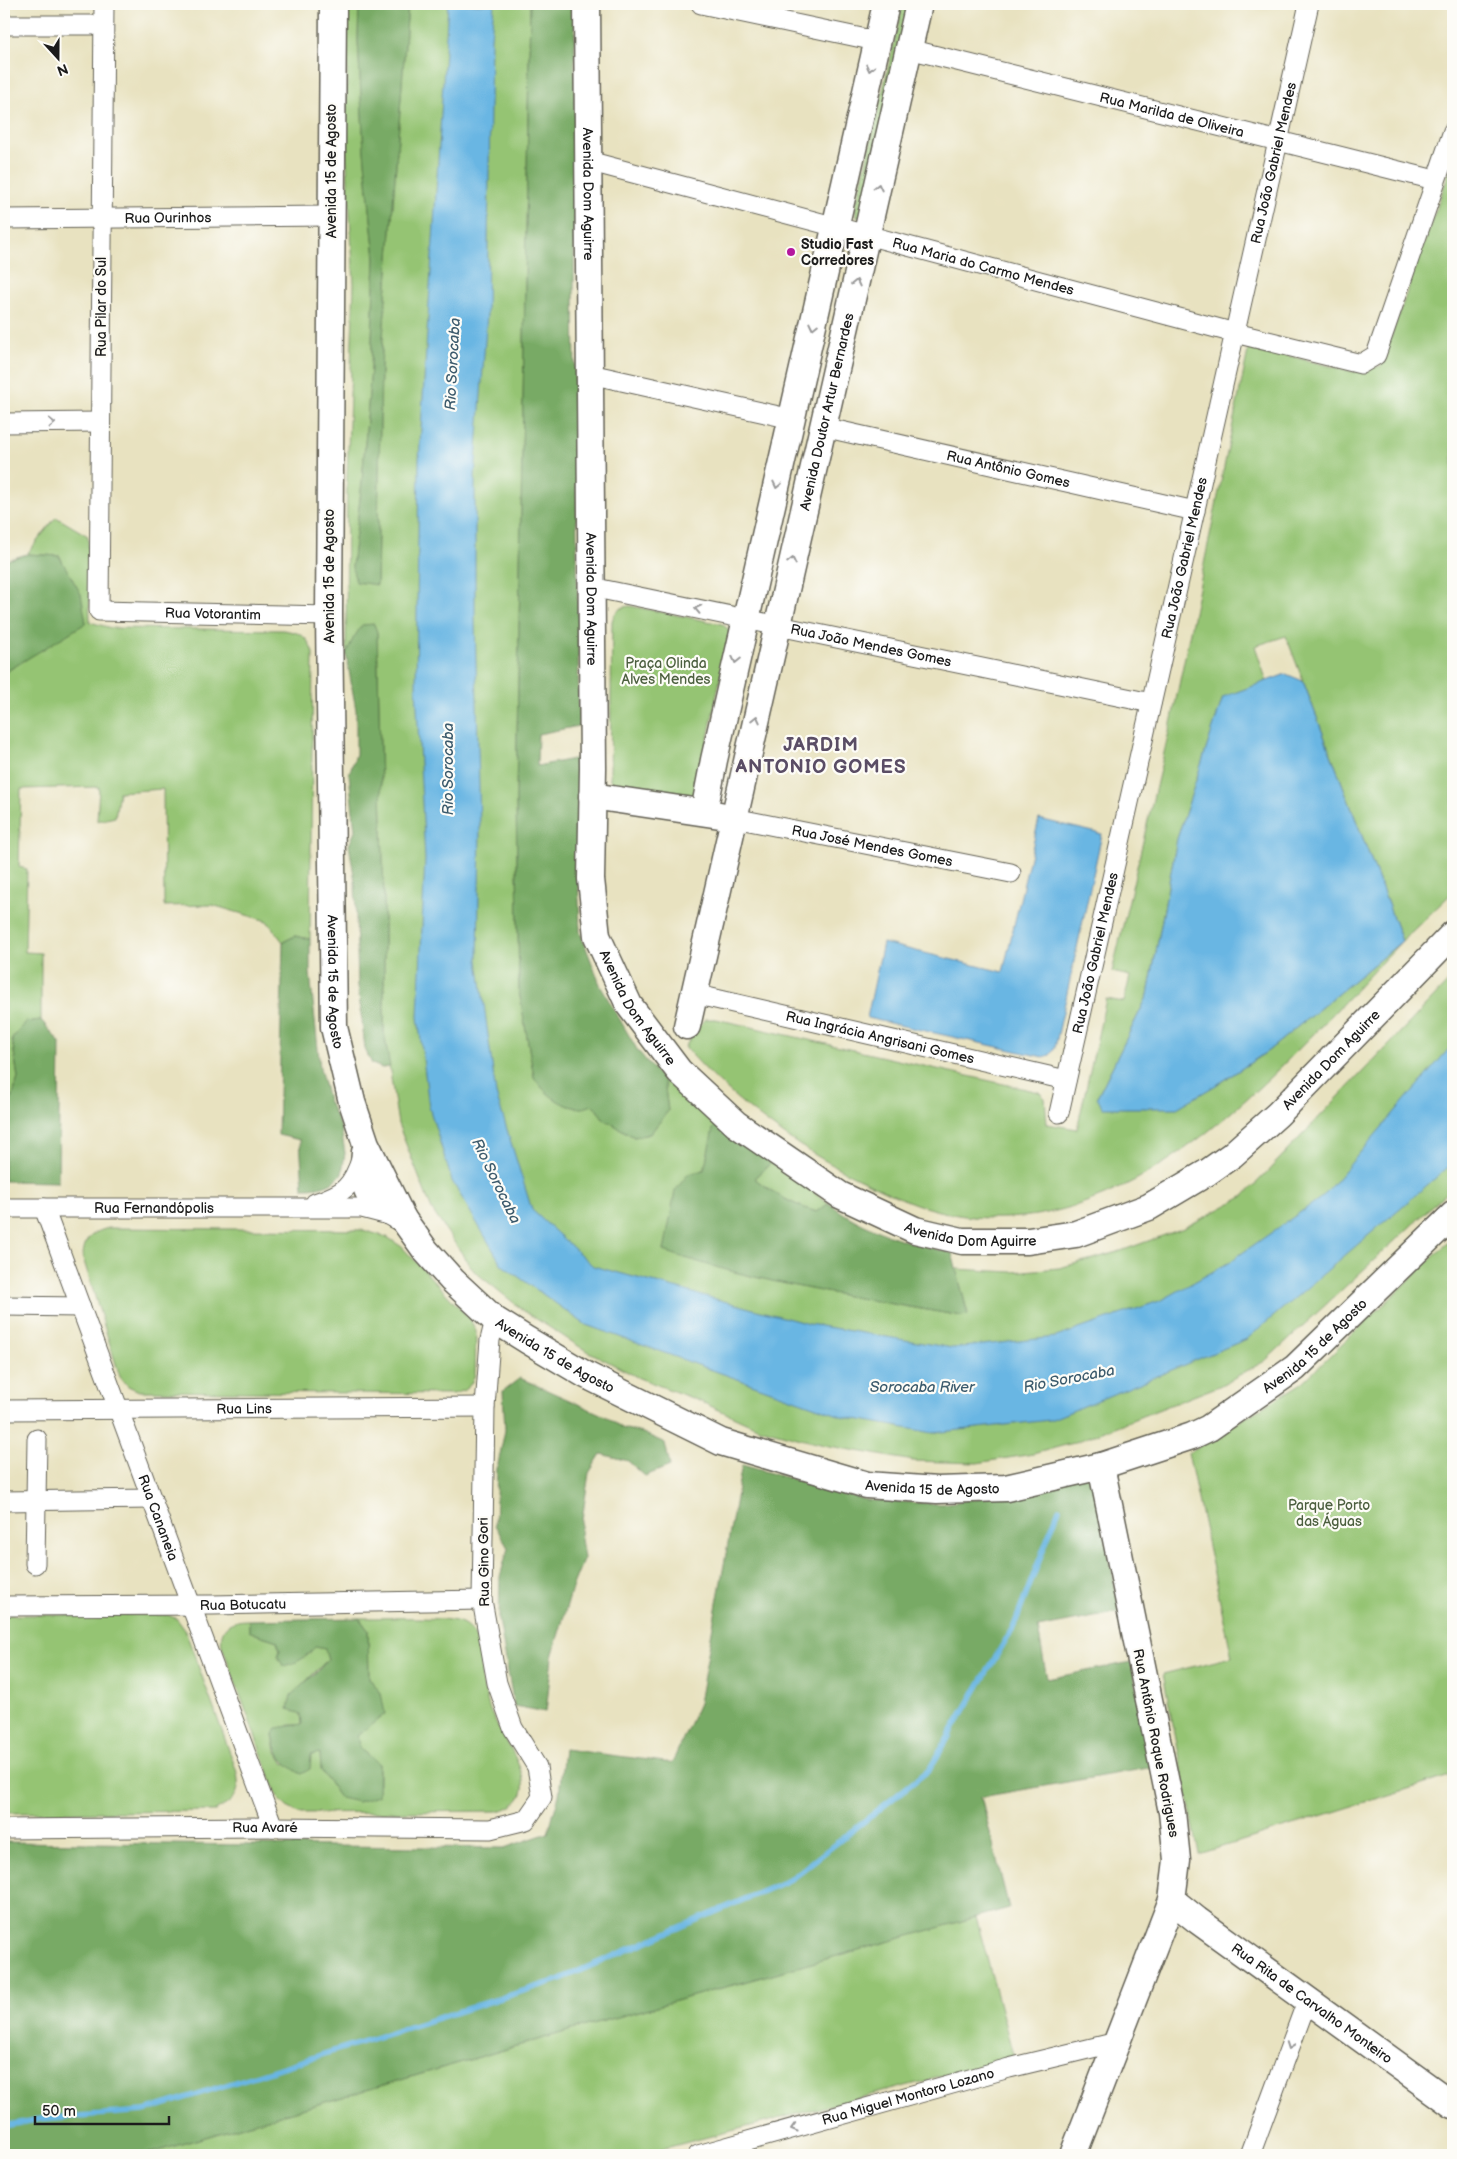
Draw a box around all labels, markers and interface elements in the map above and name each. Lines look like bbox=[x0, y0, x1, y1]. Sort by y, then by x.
north arrow bbox=[32, 32, 82, 82]
text: N bbox=[55, 60, 70, 79]
one-way arrow bbox=[865, 64, 876, 73]
street label: Rua João Gabriel Mendes bbox=[1247, 80, 1300, 245]
street label: Rua Marilda de Oliveira bbox=[1098, 88, 1246, 141]
street label: Avenida 15 de Agosto bbox=[323, 104, 340, 238]
street label: Avenida Dom Aguirre bbox=[579, 127, 598, 261]
one-way arrow bbox=[872, 183, 883, 191]
street label: Rua Ourinhos bbox=[124, 209, 212, 226]
street label: Rua Maria do Carmo Mendes bbox=[891, 234, 1076, 298]
place label: Studio Fast Corredores bbox=[801, 236, 874, 269]
marker: Studio Fast Corredores bbox=[785, 246, 797, 258]
street label: Rua Pilar do Sul bbox=[93, 257, 110, 357]
one-way arrow bbox=[850, 279, 861, 288]
street label: Avenida Doutor Artur Bernardes bbox=[796, 311, 857, 512]
water label: Rio Sorocaba bbox=[441, 317, 465, 411]
one-way arrow bbox=[808, 322, 819, 331]
one-way arrow bbox=[48, 418, 56, 428]
street label: Rua Antônio Gomes bbox=[945, 447, 1072, 491]
street label: Rua João Gabriel Mendes bbox=[1158, 476, 1211, 640]
one-way arrow bbox=[772, 480, 782, 489]
street label: Avenida 15 de Agosto bbox=[321, 509, 338, 643]
street label: Avenida Dom Aguirre bbox=[583, 532, 601, 666]
one-way arrow bbox=[786, 557, 797, 566]
street label: Rua Votorantim bbox=[165, 604, 261, 623]
one-way arrow bbox=[694, 604, 703, 615]
street label: Rua João Mendes Gomes bbox=[789, 620, 953, 670]
park label: Praça Olinda Alves Mendes bbox=[622, 655, 710, 688]
one-way arrow bbox=[732, 656, 742, 665]
one-way arrow bbox=[750, 715, 761, 724]
water label: Rio Sorocaba bbox=[439, 723, 458, 815]
district label: JARDIM ANTONIO GOMES bbox=[735, 734, 907, 779]
street label: Rua José Mendes Gomes bbox=[790, 821, 954, 870]
street label: Rua João Gabriel Mendes bbox=[1069, 871, 1122, 1035]
street label: Avenida 15 de Agosto bbox=[324, 915, 347, 1051]
street label: Avenida Dom Aguirre bbox=[596, 947, 680, 1068]
street label: Avenida Dom Aguirre bbox=[1279, 1006, 1383, 1113]
street label: Rua Ingrácia Angrisani Gomes bbox=[784, 1007, 976, 1067]
water label: Rio Sorocaba bbox=[467, 1135, 525, 1227]
street label: Rua Fernandópolis bbox=[94, 1200, 214, 1217]
street label: Avenida Dom Aguirre bbox=[902, 1218, 1038, 1250]
street label: Avenida 15 de Agosto bbox=[1259, 1295, 1370, 1397]
street label: Avenida 15 de Agosto bbox=[493, 1314, 617, 1396]
water label: Rio Sorocaba bbox=[1022, 1361, 1116, 1397]
water label: Sorocaba River bbox=[870, 1378, 976, 1397]
street label: Rua Lins bbox=[216, 1400, 272, 1417]
street label: Rua Cananeia bbox=[135, 1472, 182, 1563]
street label: Avenida 15 de Agosto bbox=[865, 1476, 1000, 1499]
park label: Parque Porto das Águas bbox=[1288, 1497, 1370, 1530]
street label: Rua Gino Gori bbox=[475, 1517, 493, 1607]
street label: Rua Botucatu bbox=[200, 1595, 286, 1614]
street label: Rua Antônio Roque Rodrigues bbox=[1129, 1647, 1183, 1839]
street label: Rua Avaré bbox=[232, 1818, 298, 1836]
street label: Rua Rita de Carvalho Monteiro bbox=[1228, 1939, 1396, 2067]
one-way arrow bbox=[1286, 2041, 1296, 2050]
street label: Rua Miguel Montoro Lozano bbox=[820, 2064, 996, 2128]
scale bar bbox=[35, 2094, 169, 2126]
text: 50 m bbox=[42, 2102, 76, 2121]
one-way arrow bbox=[790, 2123, 798, 2133]

